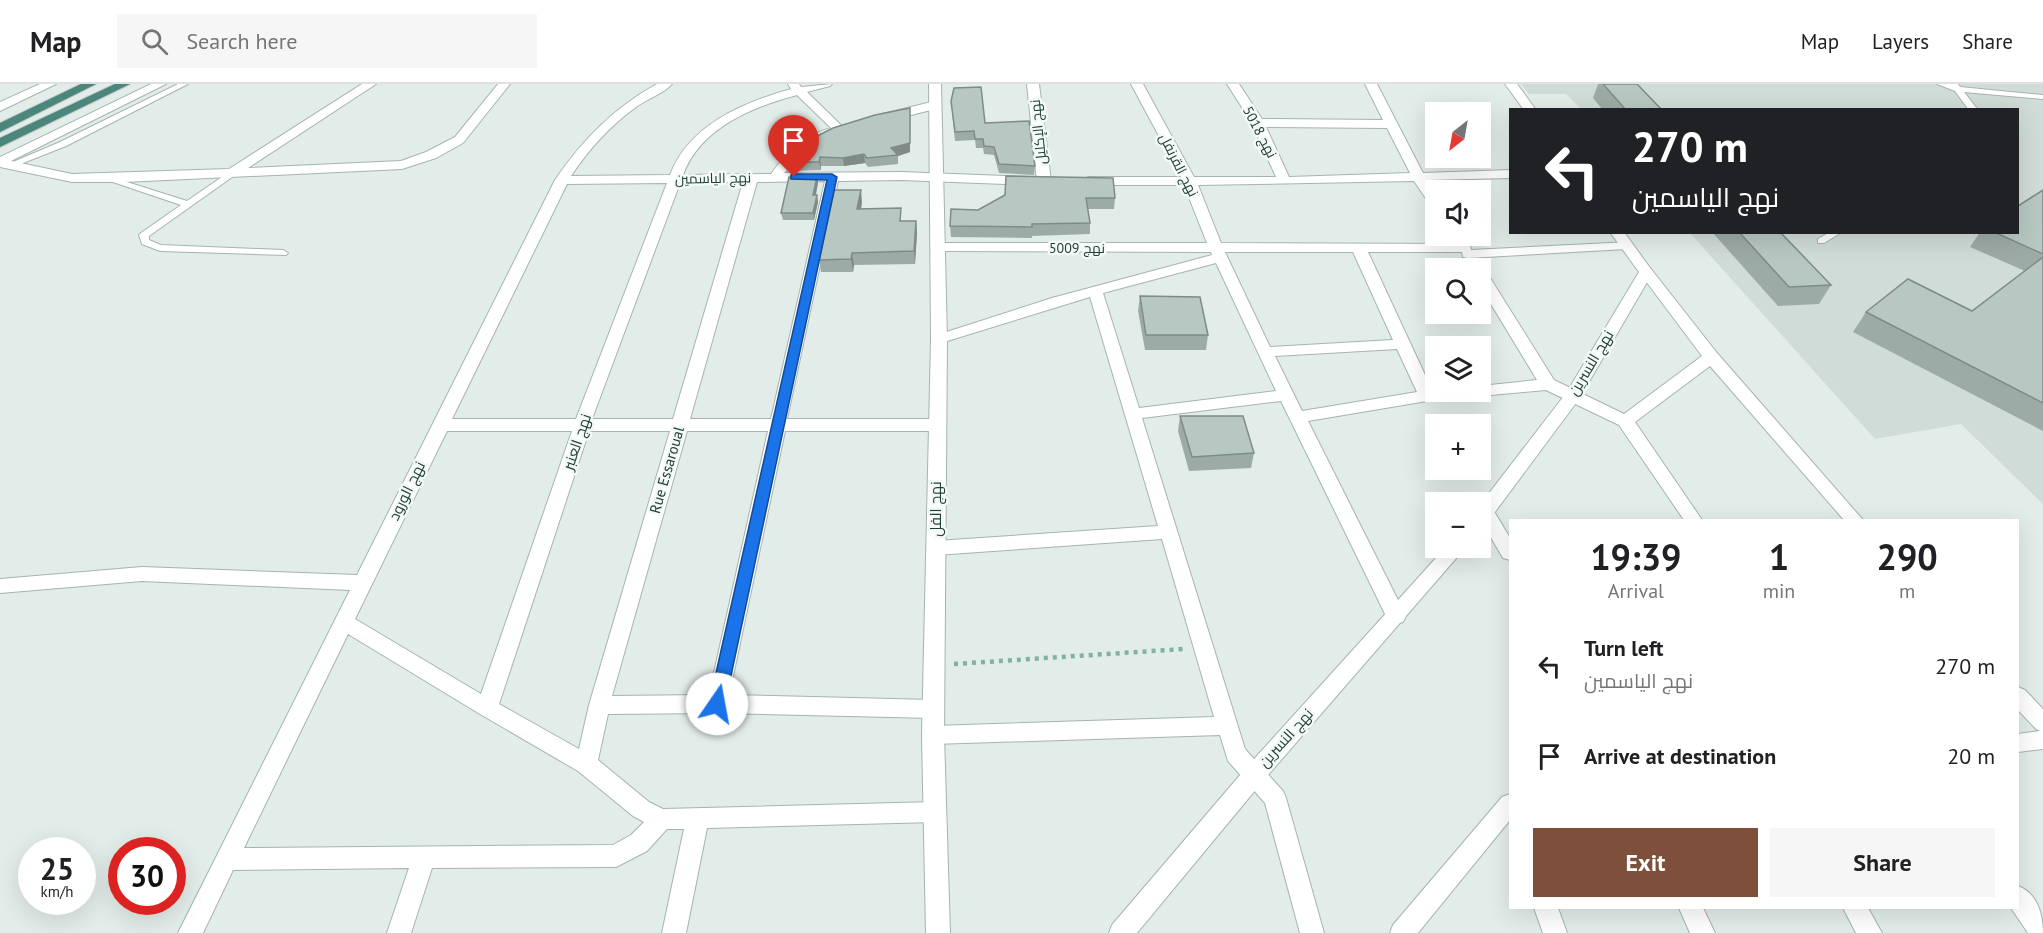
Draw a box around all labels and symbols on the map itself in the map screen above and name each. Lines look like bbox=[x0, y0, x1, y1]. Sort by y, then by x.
street label: نهج الإكليل bbox=[1026, 99, 1050, 165]
north arrow bbox=[1425, 102, 1491, 168]
street label: نهج 5018 bbox=[1239, 103, 1281, 161]
pin bbox=[768, 115, 819, 177]
street label: نهج القرنفل bbox=[1155, 130, 1203, 200]
street label: نهج الياسمين bbox=[675, 168, 751, 188]
street label: نهج 5009 bbox=[1049, 239, 1105, 257]
street label: نهج النسرين bbox=[1564, 327, 1619, 400]
street label: نهج العنبر bbox=[558, 411, 597, 474]
street label: Rue Essaroual bbox=[645, 424, 688, 516]
street label: نهج الورود bbox=[384, 458, 431, 524]
street label: نهج الفل bbox=[926, 481, 947, 537]
position arrow bbox=[685, 672, 749, 736]
street label: نهج النسرين bbox=[1254, 704, 1319, 772]
speed limit sign: 30 bbox=[108, 837, 186, 915]

